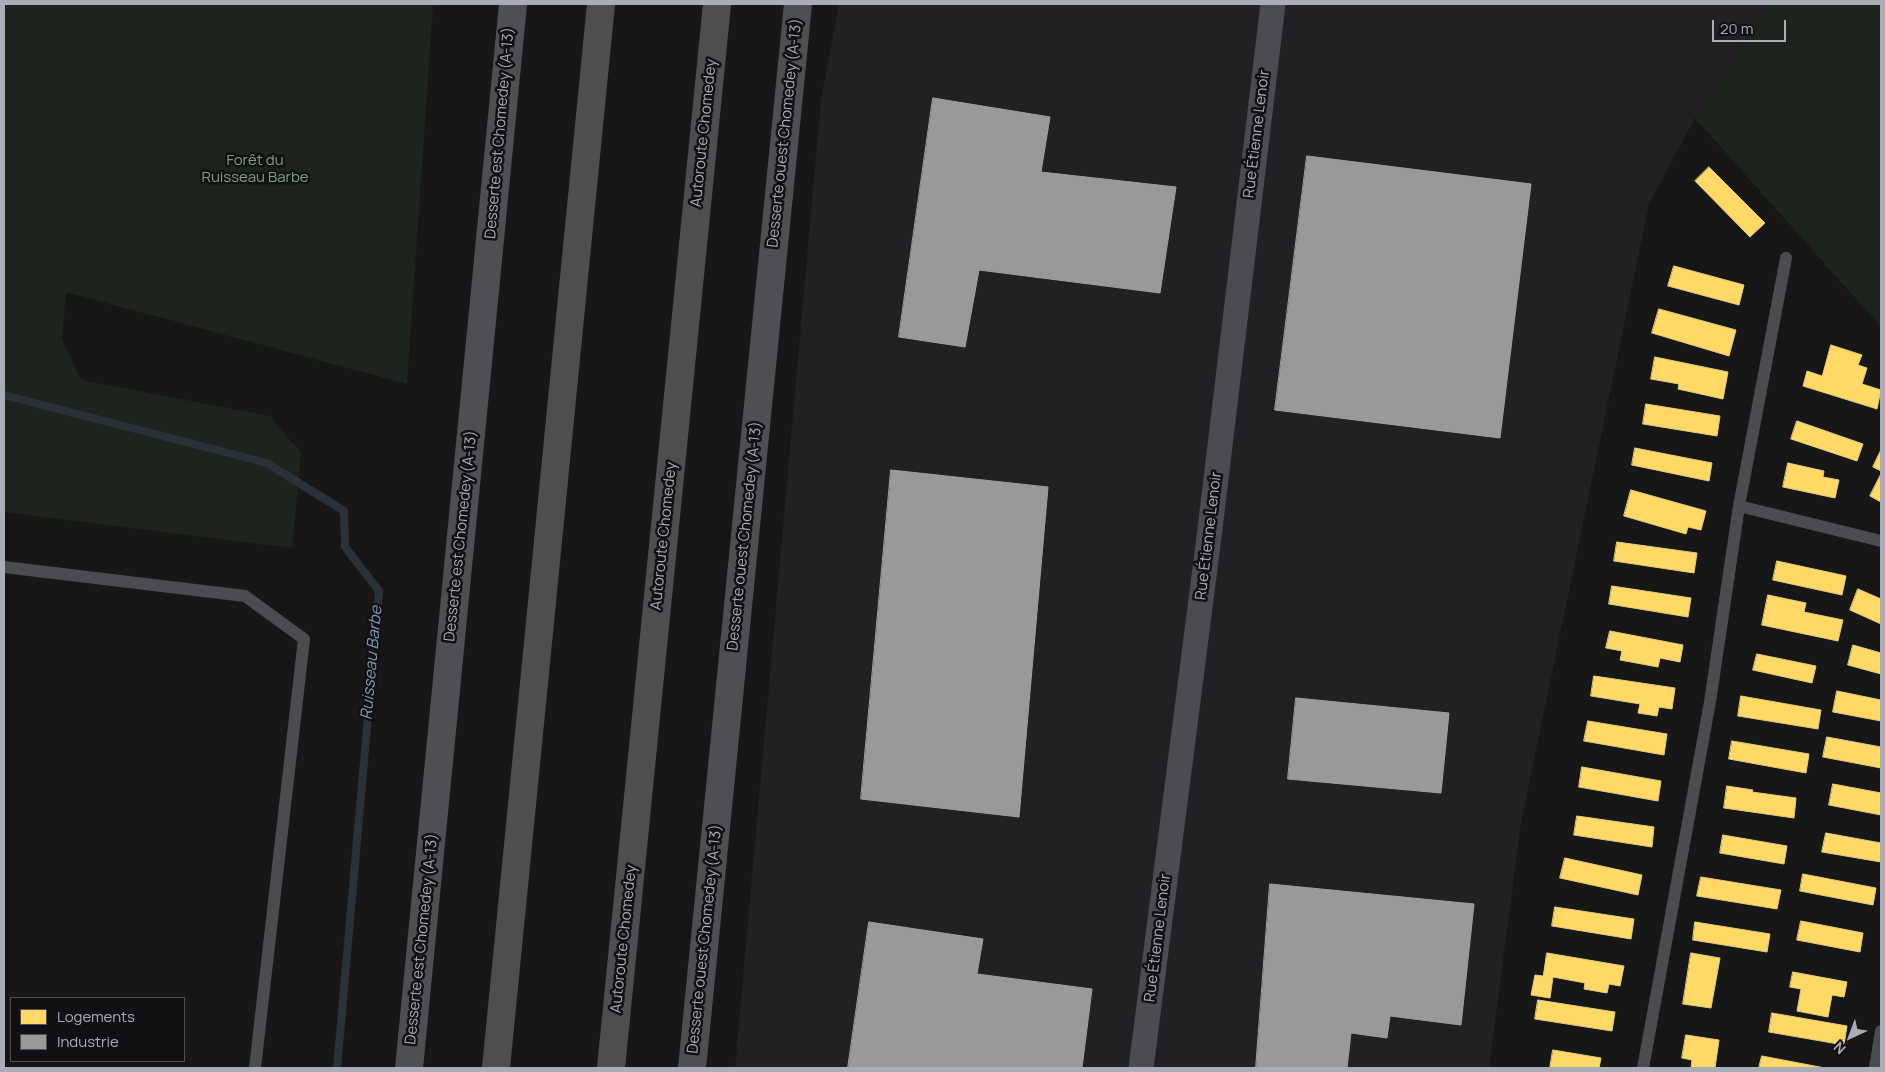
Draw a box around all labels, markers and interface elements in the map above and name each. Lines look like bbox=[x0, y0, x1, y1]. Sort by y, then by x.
scale bar bbox=[1715, 10, 1789, 42]
street label: Desserte ouest Chomedey (A-13) bbox=[764, 18, 806, 248]
text: 20 m bbox=[1720, 18, 1753, 39]
street label: Desserte est Chomedey (A-13) bbox=[482, 26, 518, 240]
street label: Autoroute Chomedey bbox=[687, 58, 721, 208]
street label: Rue Étienne Lenoir bbox=[1240, 69, 1274, 199]
park label: Forêt du Ruisseau Barbe bbox=[201, 152, 309, 187]
street label: Desserte ouest Chomedey (A-13) bbox=[724, 421, 766, 651]
street label: Desserte est Chomedey (A-13) bbox=[441, 429, 481, 643]
street label: Autoroute Chomedey bbox=[647, 461, 681, 611]
street label: Rue Étienne Lenoir bbox=[1192, 471, 1226, 601]
water label: Ruisseau Barbe bbox=[357, 605, 387, 721]
street label: Desserte ouest Chomedey (A-13) bbox=[684, 824, 726, 1054]
street label: Desserte est Chomedey (A-13) bbox=[402, 832, 442, 1046]
street label: Autoroute Chomedey bbox=[607, 864, 641, 1014]
street label: Rue Étienne Lenoir bbox=[1141, 873, 1175, 1003]
legend bbox=[10, 997, 185, 1062]
text: Logements bbox=[57, 1006, 135, 1027]
north arrow bbox=[1825, 1012, 1875, 1062]
text: Industrie bbox=[57, 1031, 119, 1052]
text: N bbox=[1829, 1038, 1850, 1059]

